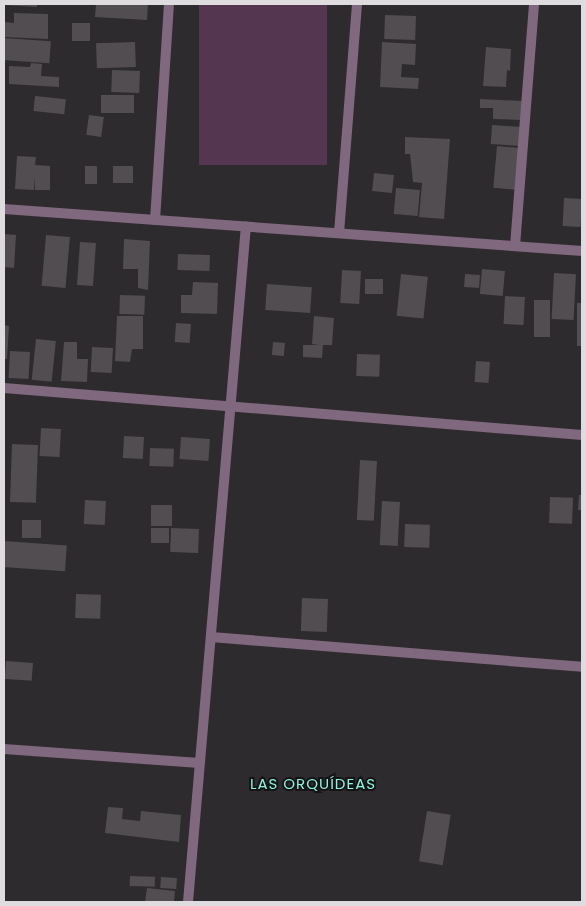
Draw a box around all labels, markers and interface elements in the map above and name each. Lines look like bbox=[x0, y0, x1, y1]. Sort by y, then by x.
district label: LAS ORQUÍDEAS bbox=[248, 775, 378, 793]

